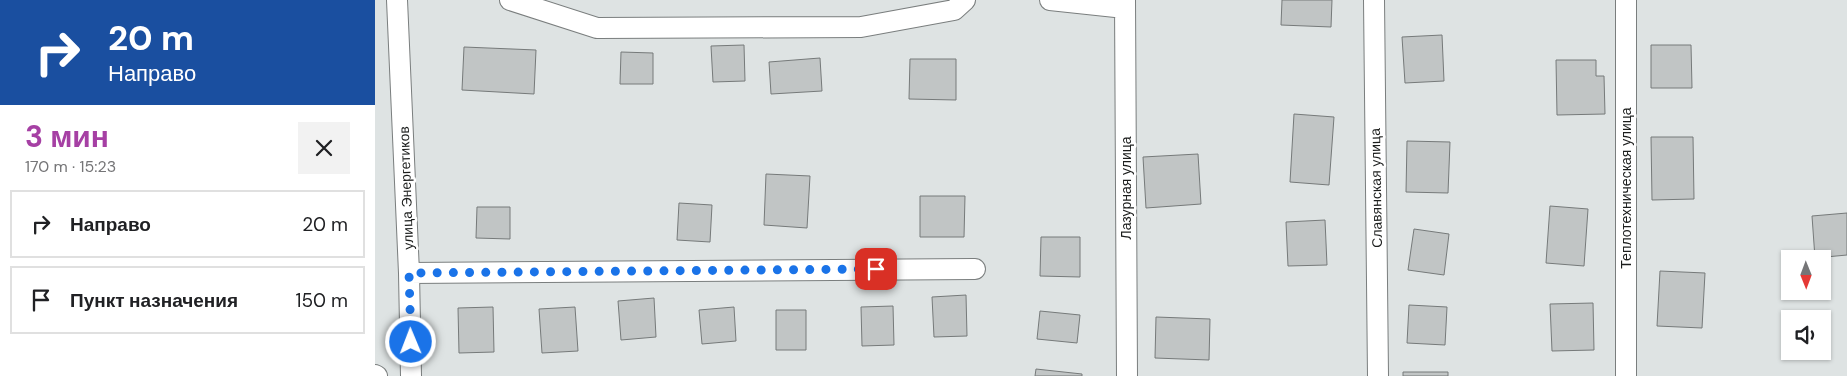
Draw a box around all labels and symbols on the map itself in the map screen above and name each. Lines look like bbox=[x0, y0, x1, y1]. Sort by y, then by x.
street label: Теплотехническая улица bbox=[1617, 107, 1635, 269]
street label: улица Энергетиков bbox=[395, 126, 417, 250]
street label: Славянская улица bbox=[1366, 128, 1386, 248]
street label: Лазурная улица bbox=[1117, 136, 1135, 240]
pin bbox=[855, 248, 897, 290]
north arrow bbox=[1781, 250, 1831, 300]
position arrow bbox=[384, 315, 436, 367]

